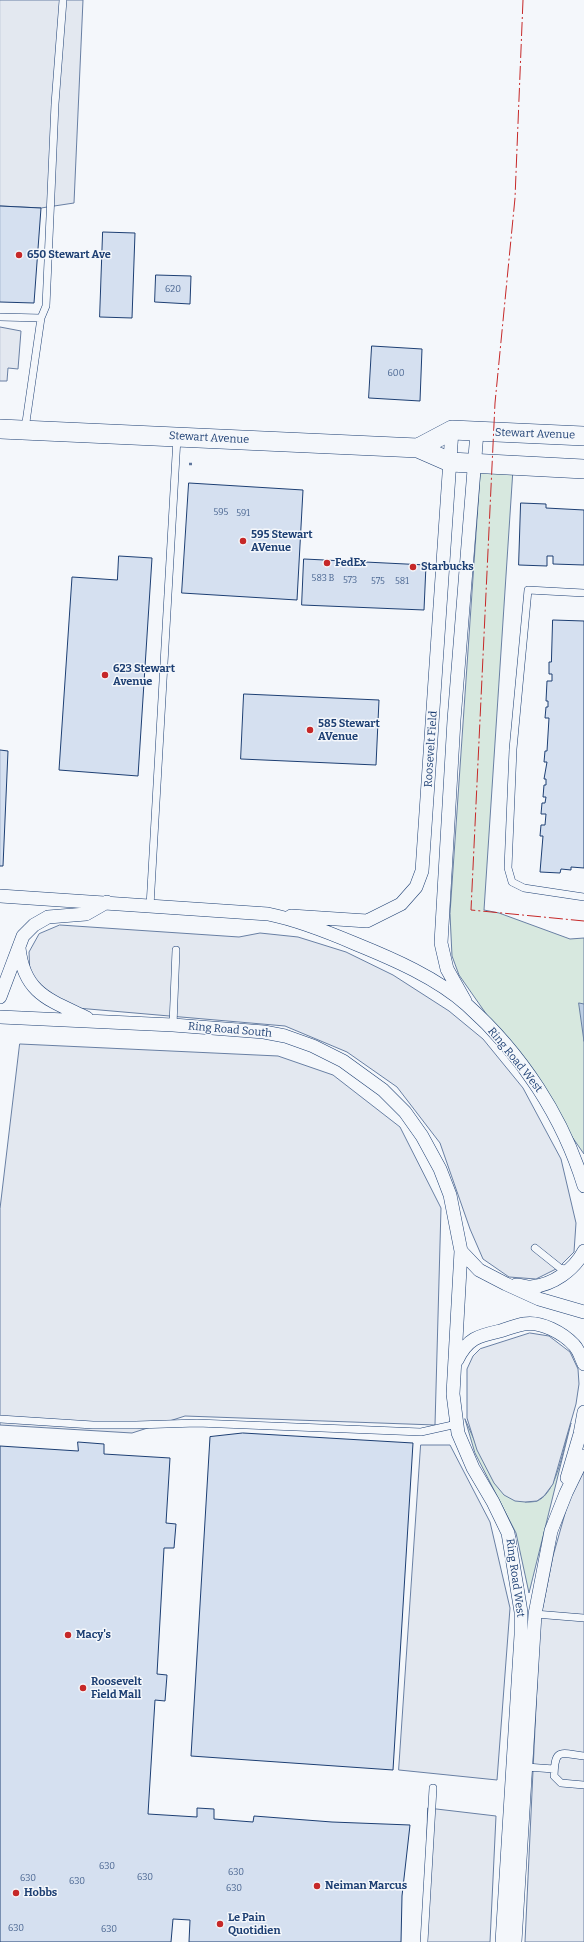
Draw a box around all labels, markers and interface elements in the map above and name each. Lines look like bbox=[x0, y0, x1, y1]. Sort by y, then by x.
place label: 650 Stewart Ave bbox=[27, 248, 111, 262]
marker: 650 Stewart Ave bbox=[14, 250, 24, 260]
house number: 620 bbox=[165, 284, 181, 294]
house number: 600 bbox=[388, 368, 404, 378]
street label: Stewart Avenue bbox=[495, 426, 575, 442]
street label: Stewart Avenue bbox=[169, 429, 249, 447]
house number: 595 bbox=[214, 507, 228, 517]
house number: 591 bbox=[236, 508, 250, 518]
place label: 595 Stewart AVenue bbox=[251, 528, 313, 554]
marker: 595 Stewart AVenue bbox=[238, 536, 248, 546]
place label: FedEx bbox=[335, 556, 366, 570]
marker: FedEx bbox=[322, 558, 332, 568]
place label: Starbucks bbox=[421, 560, 474, 574]
marker: Starbucks bbox=[408, 562, 418, 572]
house number: 583 B bbox=[312, 573, 334, 583]
house number: 573 bbox=[343, 575, 357, 585]
house number: 575 bbox=[371, 576, 385, 586]
house number: 581 bbox=[395, 576, 409, 586]
place label: 623 Stewart Avenue bbox=[113, 662, 175, 688]
marker: 623 Stewart Avenue bbox=[100, 670, 110, 680]
street label: Roosevelt Field bbox=[422, 710, 440, 788]
place label: 585 Stewart AVenue bbox=[318, 717, 380, 743]
marker: 585 Stewart AVenue bbox=[305, 725, 315, 735]
street label: Ring Road South bbox=[188, 1020, 272, 1040]
street label: Ring Road West bbox=[485, 1025, 545, 1095]
street label: Ring Road West bbox=[503, 1538, 527, 1618]
place label: Macy's bbox=[76, 1628, 111, 1642]
marker: Macy's bbox=[63, 1630, 73, 1640]
place label: Roosevelt Field Mall bbox=[91, 1675, 142, 1701]
marker: Roosevelt Field Mall bbox=[78, 1683, 88, 1693]
house number: 630 bbox=[99, 1861, 115, 1871]
house number: 630 bbox=[228, 1867, 244, 1877]
house number: 630 bbox=[137, 1872, 153, 1882]
house number: 630 bbox=[20, 1873, 36, 1883]
house number: 630 bbox=[69, 1876, 85, 1886]
place label: Neiman Marcus bbox=[325, 1879, 407, 1893]
marker: Neiman Marcus bbox=[312, 1881, 322, 1891]
house number: 630 bbox=[226, 1883, 242, 1893]
place label: Hobbs bbox=[24, 1886, 57, 1900]
marker: Hobbs bbox=[11, 1888, 21, 1898]
place label: Le Pain Quotidien bbox=[228, 1911, 280, 1937]
marker: Le Pain Quotidien bbox=[215, 1919, 225, 1929]
house number: 630 bbox=[8, 1923, 24, 1933]
house number: 630 bbox=[101, 1924, 117, 1934]

